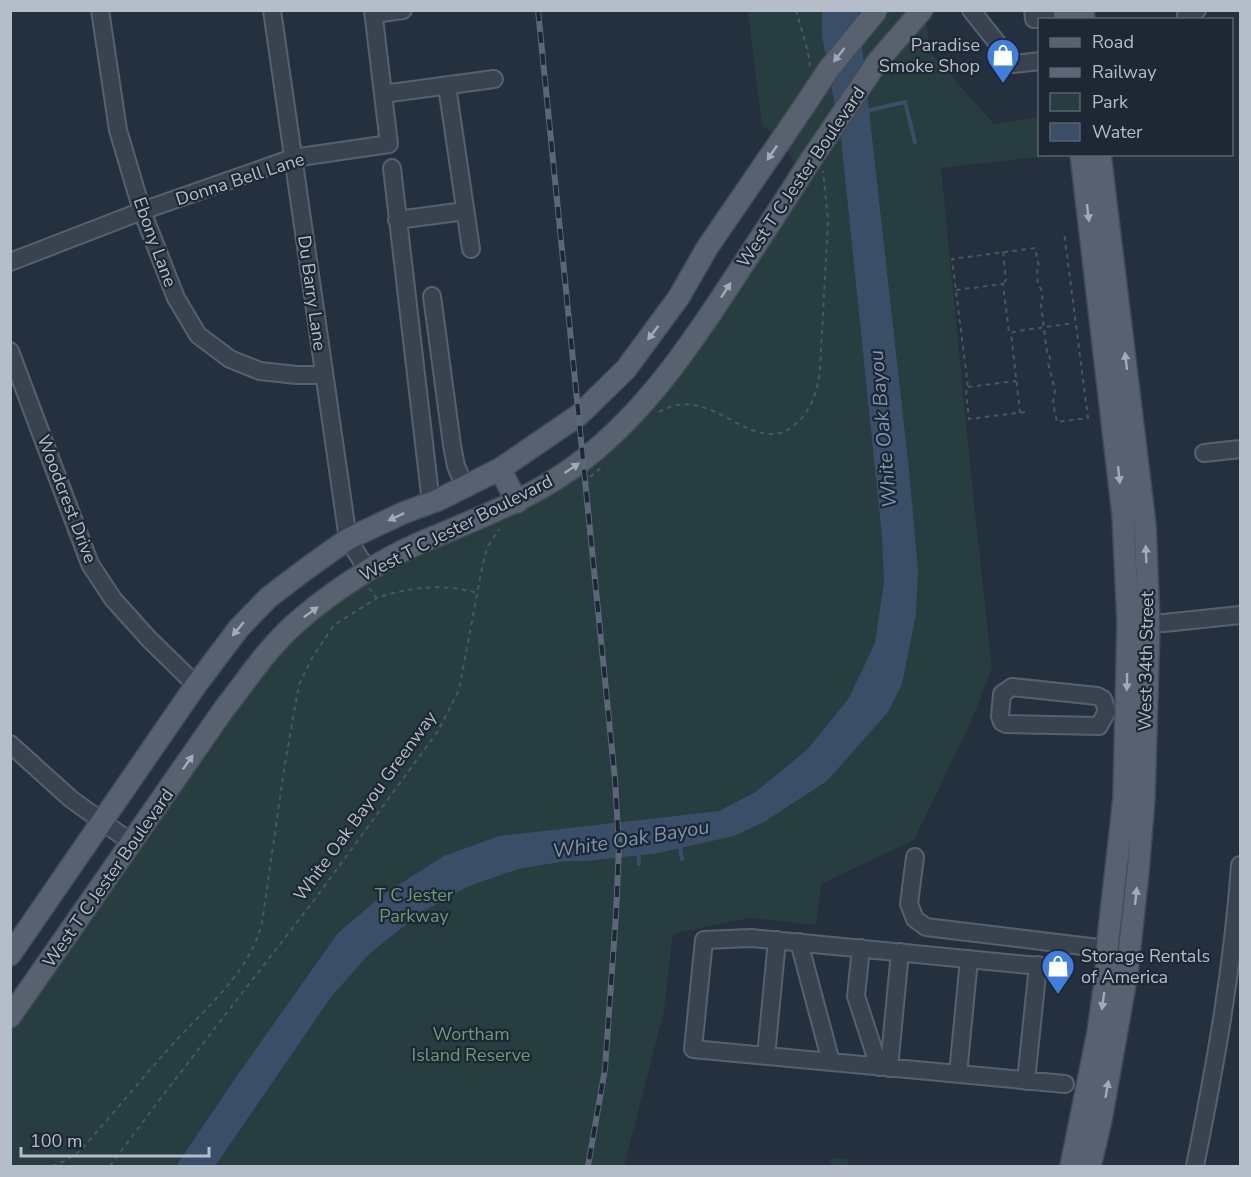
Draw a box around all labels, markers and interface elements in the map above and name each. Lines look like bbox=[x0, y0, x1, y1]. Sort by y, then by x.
legend bbox=[1038, 18, 1233, 156]
text: Road bbox=[1092, 30, 1134, 54]
place label: Paradise Smoke Shop bbox=[879, 33, 980, 78]
shop icon: Paradise Smoke Shop bbox=[985, 37, 1021, 84]
one-way arrow bbox=[834, 48, 846, 63]
text: Railway bbox=[1092, 60, 1157, 84]
street label: West T C Jester Boulevard bbox=[731, 82, 871, 272]
text: Park bbox=[1092, 90, 1129, 114]
text: Water bbox=[1092, 120, 1143, 144]
one-way arrow bbox=[766, 145, 778, 161]
street label: Donna Bell Lane bbox=[173, 147, 307, 211]
street label: Ebony Lane bbox=[128, 194, 182, 290]
one-way arrow bbox=[1083, 203, 1093, 222]
street label: Du Barry Lane bbox=[292, 234, 332, 352]
one-way arrow bbox=[721, 282, 732, 298]
one-way arrow bbox=[647, 326, 659, 341]
water label: White Oak Bayou bbox=[863, 349, 903, 509]
one-way arrow bbox=[1121, 351, 1130, 370]
street label: Woodcrest Drive bbox=[31, 431, 103, 567]
one-way arrow bbox=[564, 462, 580, 474]
one-way arrow bbox=[1114, 465, 1123, 484]
street label: West T C Jester Boulevard bbox=[356, 469, 556, 587]
one-way arrow bbox=[387, 513, 404, 522]
one-way arrow bbox=[1141, 545, 1150, 564]
street label: West 34th Street bbox=[1133, 590, 1159, 731]
one-way arrow bbox=[302, 606, 318, 618]
one-way arrow bbox=[232, 621, 245, 636]
one-way arrow bbox=[1122, 672, 1132, 691]
street label: White Oak Bayou Greenway bbox=[288, 706, 443, 906]
one-way arrow bbox=[182, 755, 194, 771]
street label: West T C Jester Boulevard bbox=[37, 784, 179, 972]
water label: White Oak Bayou bbox=[551, 813, 711, 865]
park label: T C Jester Parkway bbox=[375, 883, 454, 928]
one-way arrow bbox=[1131, 886, 1141, 905]
place label: Storage Rentals of America bbox=[1081, 944, 1210, 989]
shop icon: Storage Rentals of America bbox=[1040, 948, 1076, 995]
one-way arrow bbox=[1098, 992, 1107, 1011]
park label: Wortham Island Reserve bbox=[412, 1022, 530, 1067]
one-way arrow bbox=[1103, 1079, 1112, 1098]
scale bar bbox=[21, 1120, 208, 1158]
text: 100 m bbox=[30, 1129, 82, 1153]

